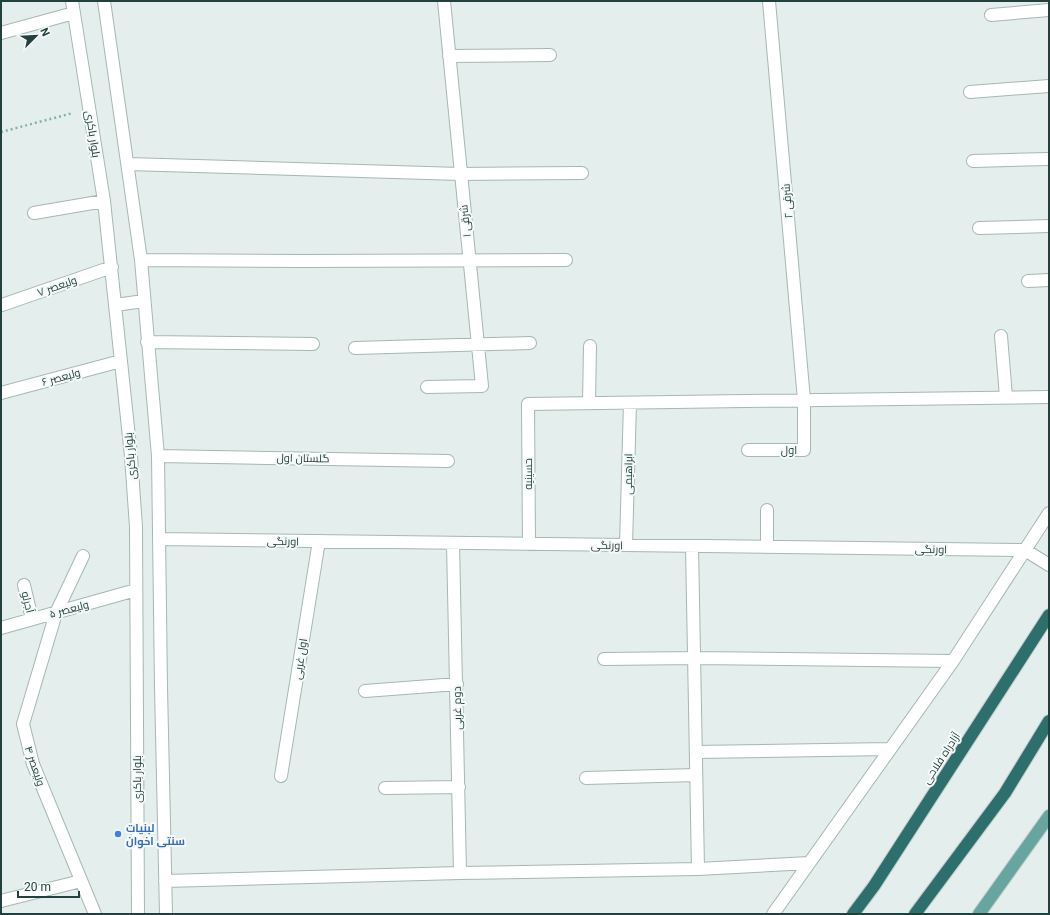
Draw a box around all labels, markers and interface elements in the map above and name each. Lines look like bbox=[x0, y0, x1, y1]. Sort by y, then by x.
north arrow bbox=[16, 16, 56, 56]
text: N bbox=[37, 26, 52, 39]
street label: بلوار باکری bbox=[82, 110, 103, 159]
street label: ۲ شرقی bbox=[779, 183, 795, 219]
street label: ۱ شرقی bbox=[457, 204, 474, 238]
street label: ولیعصر ۷ bbox=[36, 274, 79, 299]
street label: ولیعصر ۶ bbox=[40, 366, 82, 389]
street label: بلوار باکری bbox=[122, 432, 139, 480]
street label: اول bbox=[781, 444, 797, 457]
street label: گلستان اول bbox=[276, 452, 330, 465]
street label: ابراهیمی bbox=[622, 453, 635, 495]
street label: حسینیه bbox=[522, 458, 535, 490]
street label: اورنگی bbox=[267, 535, 299, 548]
street label: اورنگی bbox=[591, 539, 623, 552]
street label: اورنگی bbox=[915, 543, 947, 556]
street label: آجرلو bbox=[19, 590, 36, 614]
street label: ولیعصر ۵ bbox=[48, 598, 90, 621]
street label: اول غربی bbox=[291, 638, 310, 681]
street label: دوم غربی bbox=[451, 686, 465, 730]
street label: آزادراه فلاحی bbox=[920, 730, 963, 787]
street label: ولیعصر ۴ bbox=[22, 744, 47, 788]
street label: بلوار باکری bbox=[131, 755, 144, 803]
place label: لبنیات سنتی اخوان bbox=[126, 822, 185, 849]
marker: لبنیات سنتی اخوان bbox=[113, 829, 123, 839]
scale bar bbox=[18, 873, 79, 899]
text: 20 m bbox=[24, 880, 51, 894]

